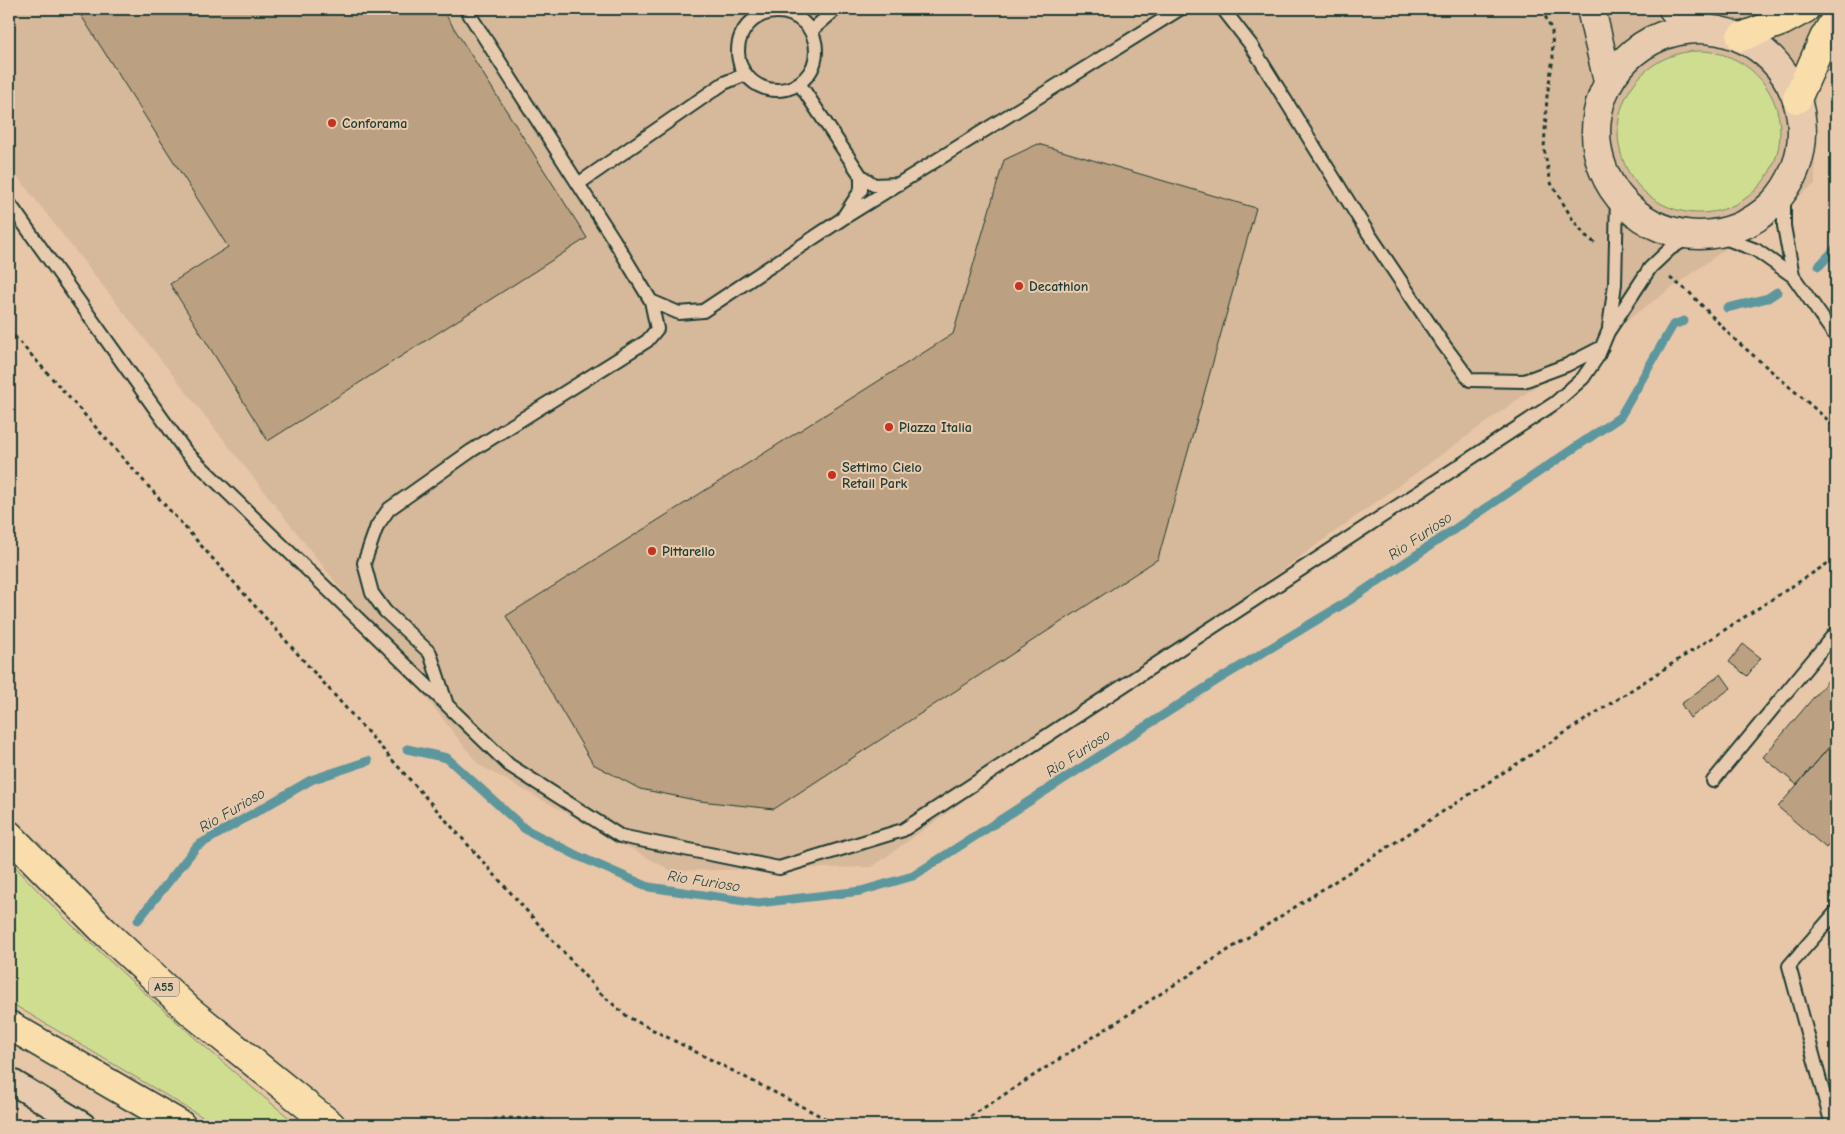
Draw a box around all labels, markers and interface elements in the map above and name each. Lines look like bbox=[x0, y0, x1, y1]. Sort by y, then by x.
place label: Conforama bbox=[342, 115, 407, 132]
marker: Conforama bbox=[326, 117, 338, 129]
place label: Decathlon bbox=[1029, 278, 1088, 295]
marker: Decathlon bbox=[1013, 280, 1025, 292]
place label: Piazza Italia bbox=[899, 419, 972, 436]
marker: Piazza Italia bbox=[883, 421, 895, 433]
place label: Settimo Cielo Retail Park bbox=[842, 459, 922, 492]
marker: Settimo Cielo Retail Park bbox=[826, 469, 838, 481]
water label: Rio Furioso bbox=[1385, 508, 1455, 564]
place label: Pittarello bbox=[662, 543, 715, 560]
marker: Pittarello bbox=[646, 545, 658, 557]
water label: Rio Furioso bbox=[1042, 725, 1114, 780]
water label: Rio Furioso bbox=[196, 784, 268, 836]
water label: Rio Furioso bbox=[666, 866, 742, 896]
road number: A55 bbox=[149, 978, 179, 996]

